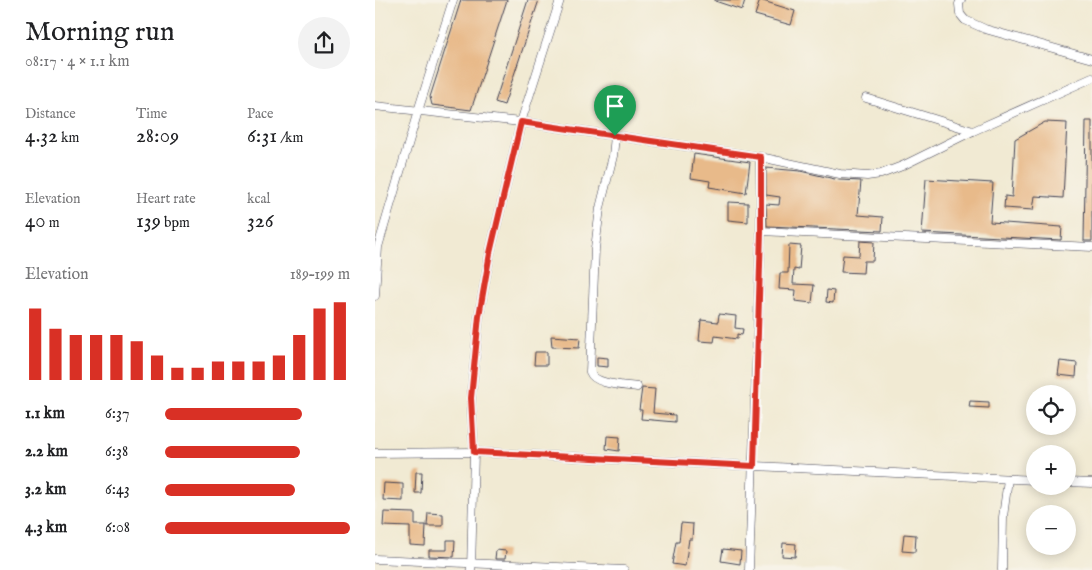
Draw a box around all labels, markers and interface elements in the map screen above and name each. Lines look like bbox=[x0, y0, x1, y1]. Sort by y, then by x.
text: Morning run bbox=[25, 15, 175, 50]
button: share bbox=[298, 17, 350, 69]
text: 08:17 · 4 × 1.1 km bbox=[25, 52, 130, 72]
pin bbox=[594, 85, 636, 136]
icon: arrive bbox=[601, 92, 629, 120]
text: Distance bbox=[25, 105, 76, 123]
text: Time bbox=[136, 105, 167, 123]
text: Pace bbox=[247, 105, 274, 123]
text: 4.32 bbox=[25, 123, 58, 150]
text: 28:09 bbox=[136, 123, 179, 150]
text: 6:31 bbox=[247, 123, 277, 150]
text: km bbox=[58, 129, 79, 147]
text: /km bbox=[277, 129, 303, 147]
text: Elevation bbox=[25, 190, 81, 208]
text: Heart rate bbox=[136, 190, 196, 208]
text: kcal bbox=[247, 190, 270, 208]
text: 40 bbox=[25, 208, 46, 235]
text: 139 bbox=[136, 208, 161, 235]
text: 326 bbox=[247, 208, 274, 235]
text: m bbox=[46, 214, 60, 232]
text: bpm bbox=[161, 214, 190, 232]
text: Elevation bbox=[25, 265, 88, 285]
text: 189–199 m bbox=[290, 265, 350, 285]
map controls bbox=[1026, 385, 1076, 555]
button: locate bbox=[1026, 385, 1076, 435]
text: 1.1 km bbox=[25, 404, 65, 424]
text: 6:37 bbox=[105, 404, 129, 424]
text: 2.2 km bbox=[25, 442, 68, 462]
text: 6:38 bbox=[105, 442, 128, 462]
button: + bbox=[1026, 445, 1076, 495]
text: 3.2 km bbox=[25, 480, 66, 500]
text: 6:43 bbox=[105, 480, 130, 500]
button: − bbox=[1026, 505, 1076, 555]
text: 4.3 km bbox=[25, 518, 67, 538]
text: 6:08 bbox=[105, 518, 130, 538]

